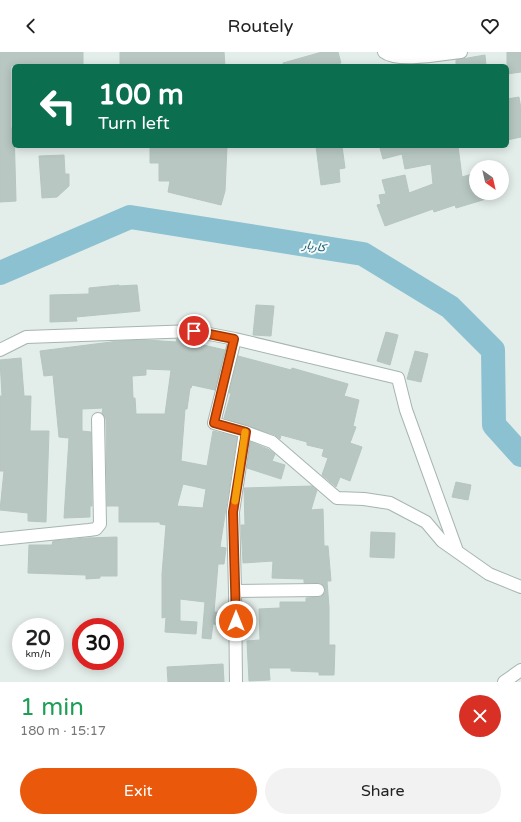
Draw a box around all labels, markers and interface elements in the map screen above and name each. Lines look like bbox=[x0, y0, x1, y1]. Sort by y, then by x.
icon: back bbox=[20, 15, 42, 37]
text: Routely bbox=[228, 15, 293, 37]
icon: heart bbox=[479, 15, 501, 37]
text: 100 m bbox=[98, 78, 184, 112]
icon: left bbox=[32, 80, 84, 132]
text: Turn left bbox=[98, 112, 170, 134]
north arrow bbox=[469, 160, 509, 200]
map controls bbox=[469, 160, 509, 200]
water label: کاربار bbox=[300, 237, 329, 256]
pin bbox=[177, 314, 211, 348]
icon: arrive bbox=[183, 320, 205, 342]
position arrow bbox=[215, 600, 257, 642]
speed limit sign: 30 bbox=[72, 618, 124, 670]
text: 20 bbox=[25, 627, 51, 651]
text: km/h bbox=[25, 648, 51, 660]
text: 1 min bbox=[20, 693, 84, 722]
button: close bbox=[459, 695, 501, 737]
text: 180 m · 15:17 bbox=[20, 723, 106, 739]
button: Exit bbox=[20, 768, 257, 814]
button: Share bbox=[265, 768, 501, 814]

